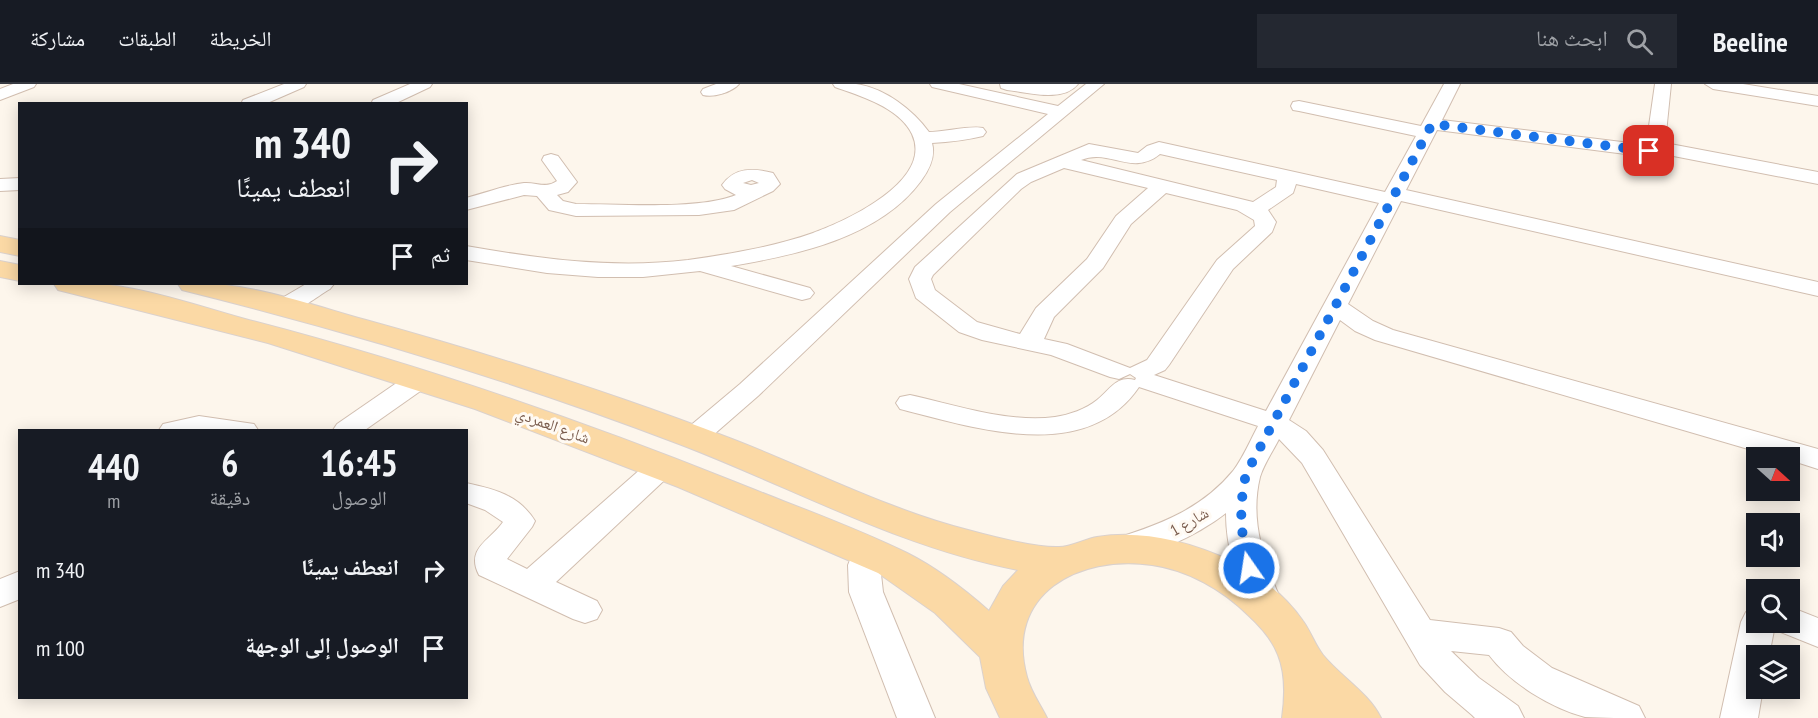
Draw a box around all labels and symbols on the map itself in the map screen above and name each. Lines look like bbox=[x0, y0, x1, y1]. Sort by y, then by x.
pin bbox=[1623, 125, 1674, 176]
street label: شارع العمردي bbox=[512, 402, 593, 450]
north arrow bbox=[1746, 447, 1800, 501]
street label: شارع 1 bbox=[1166, 502, 1212, 541]
position arrow bbox=[1217, 536, 1281, 600]

